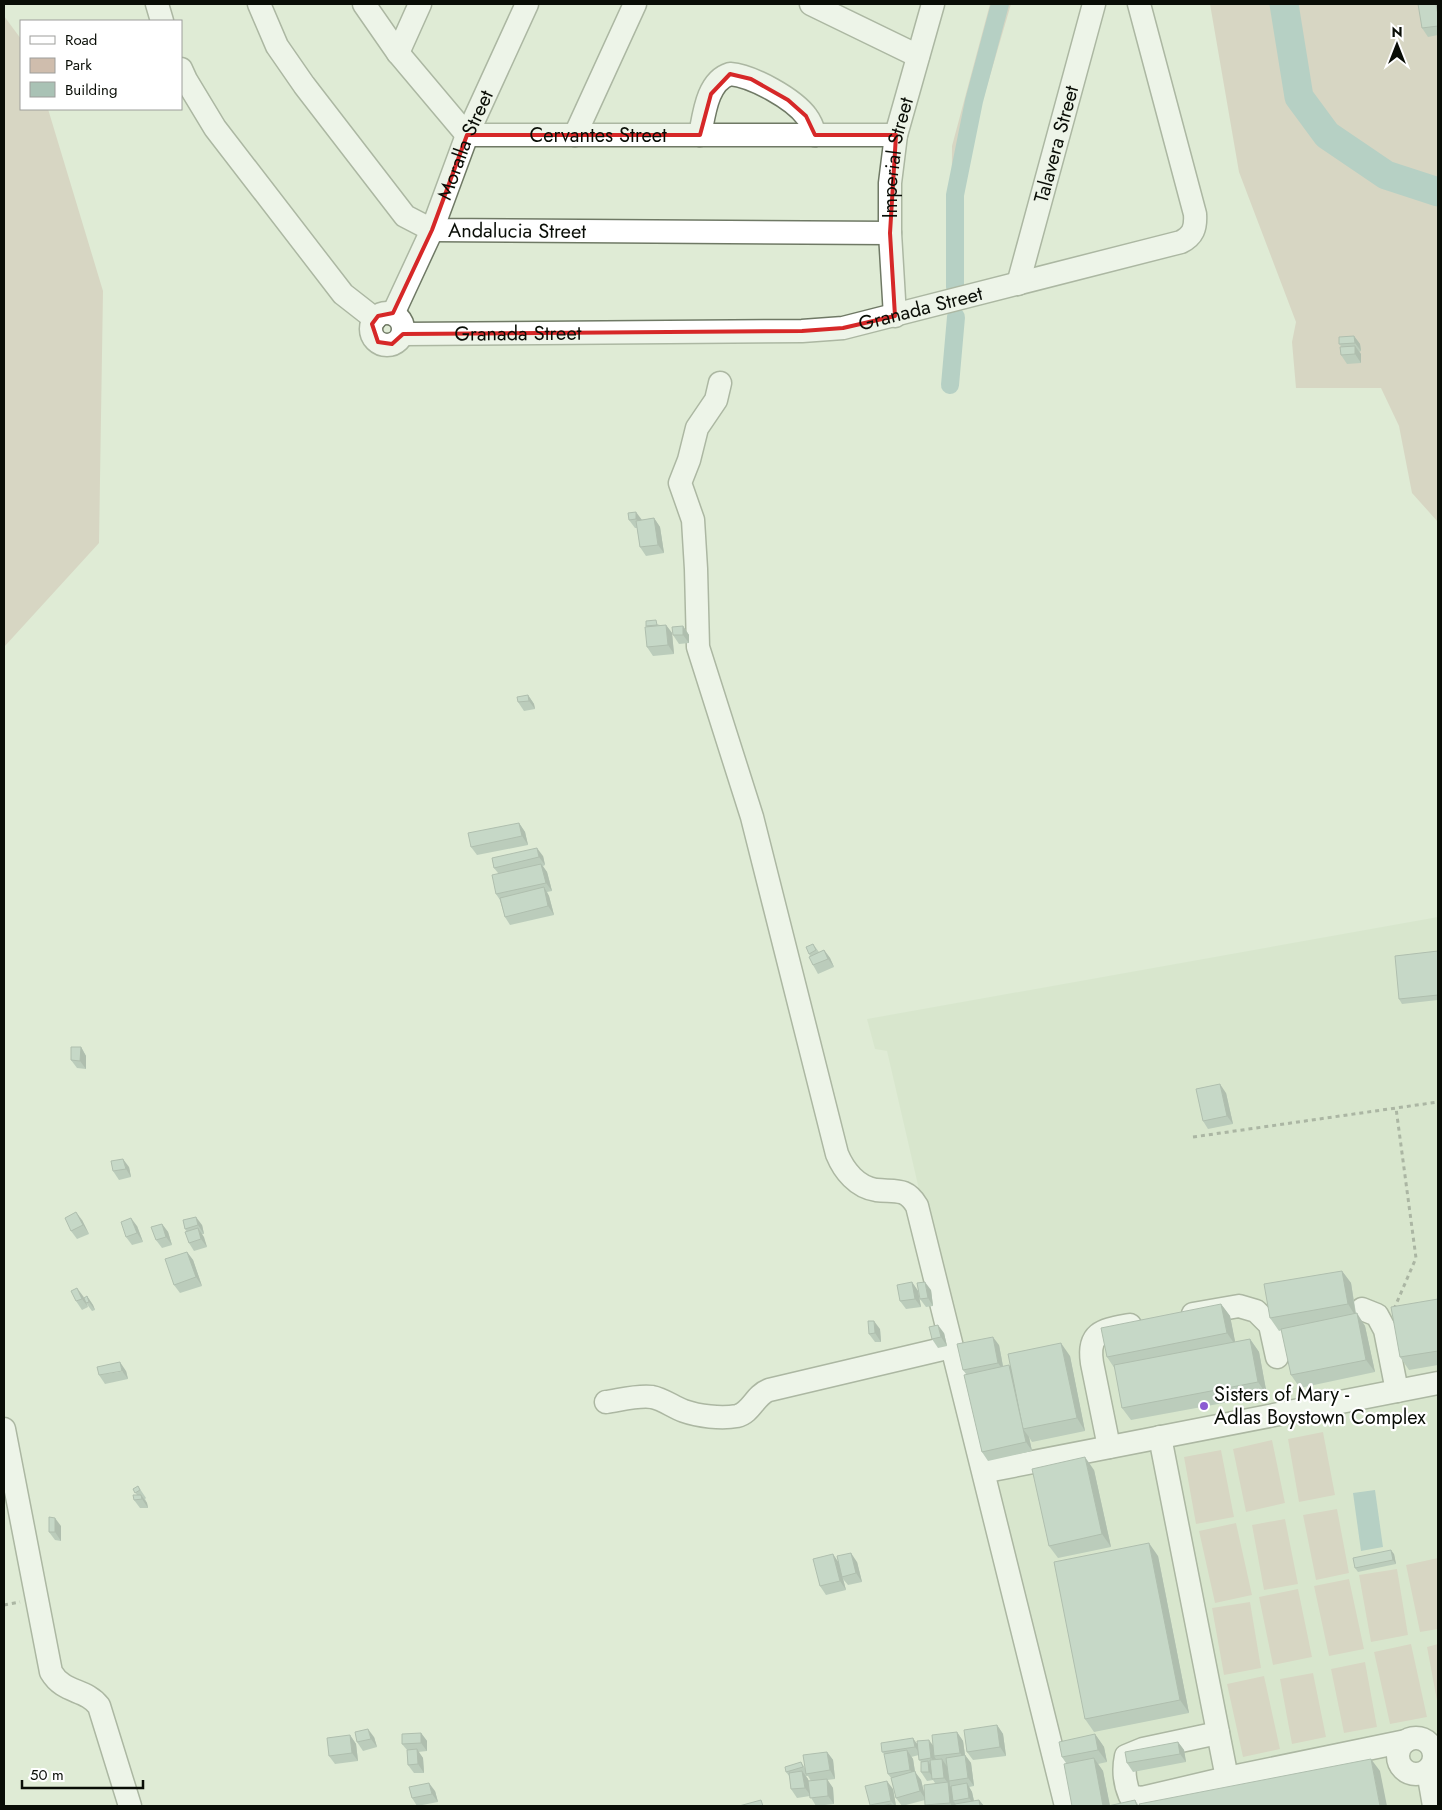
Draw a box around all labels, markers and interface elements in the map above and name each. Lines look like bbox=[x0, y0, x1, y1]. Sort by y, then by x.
legend bbox=[20, 20, 182, 110]
north arrow bbox=[1372, 20, 1422, 70]
text: N bbox=[1391, 22, 1403, 42]
text: Road bbox=[65, 29, 97, 51]
text: Park bbox=[65, 54, 92, 76]
text: Building bbox=[65, 79, 117, 101]
street label: Talavera Street bbox=[1026, 82, 1086, 206]
street label: Moralla Street bbox=[430, 85, 500, 204]
street label: Imperial Street bbox=[875, 94, 921, 218]
street label: Cervantes Street bbox=[529, 121, 667, 150]
street label: Andalucia Street bbox=[448, 216, 586, 246]
street label: Granada Street bbox=[855, 279, 986, 338]
street label: Granada Street bbox=[454, 318, 582, 348]
place label: Sisters of Mary - Adlas Boystown Complex bbox=[1214, 1380, 1426, 1432]
marker: Sisters of Mary - Adlas Boystown Complex bbox=[1198, 1400, 1210, 1412]
scale bar bbox=[22, 1758, 144, 1790]
text: 50 m bbox=[30, 1764, 64, 1786]

